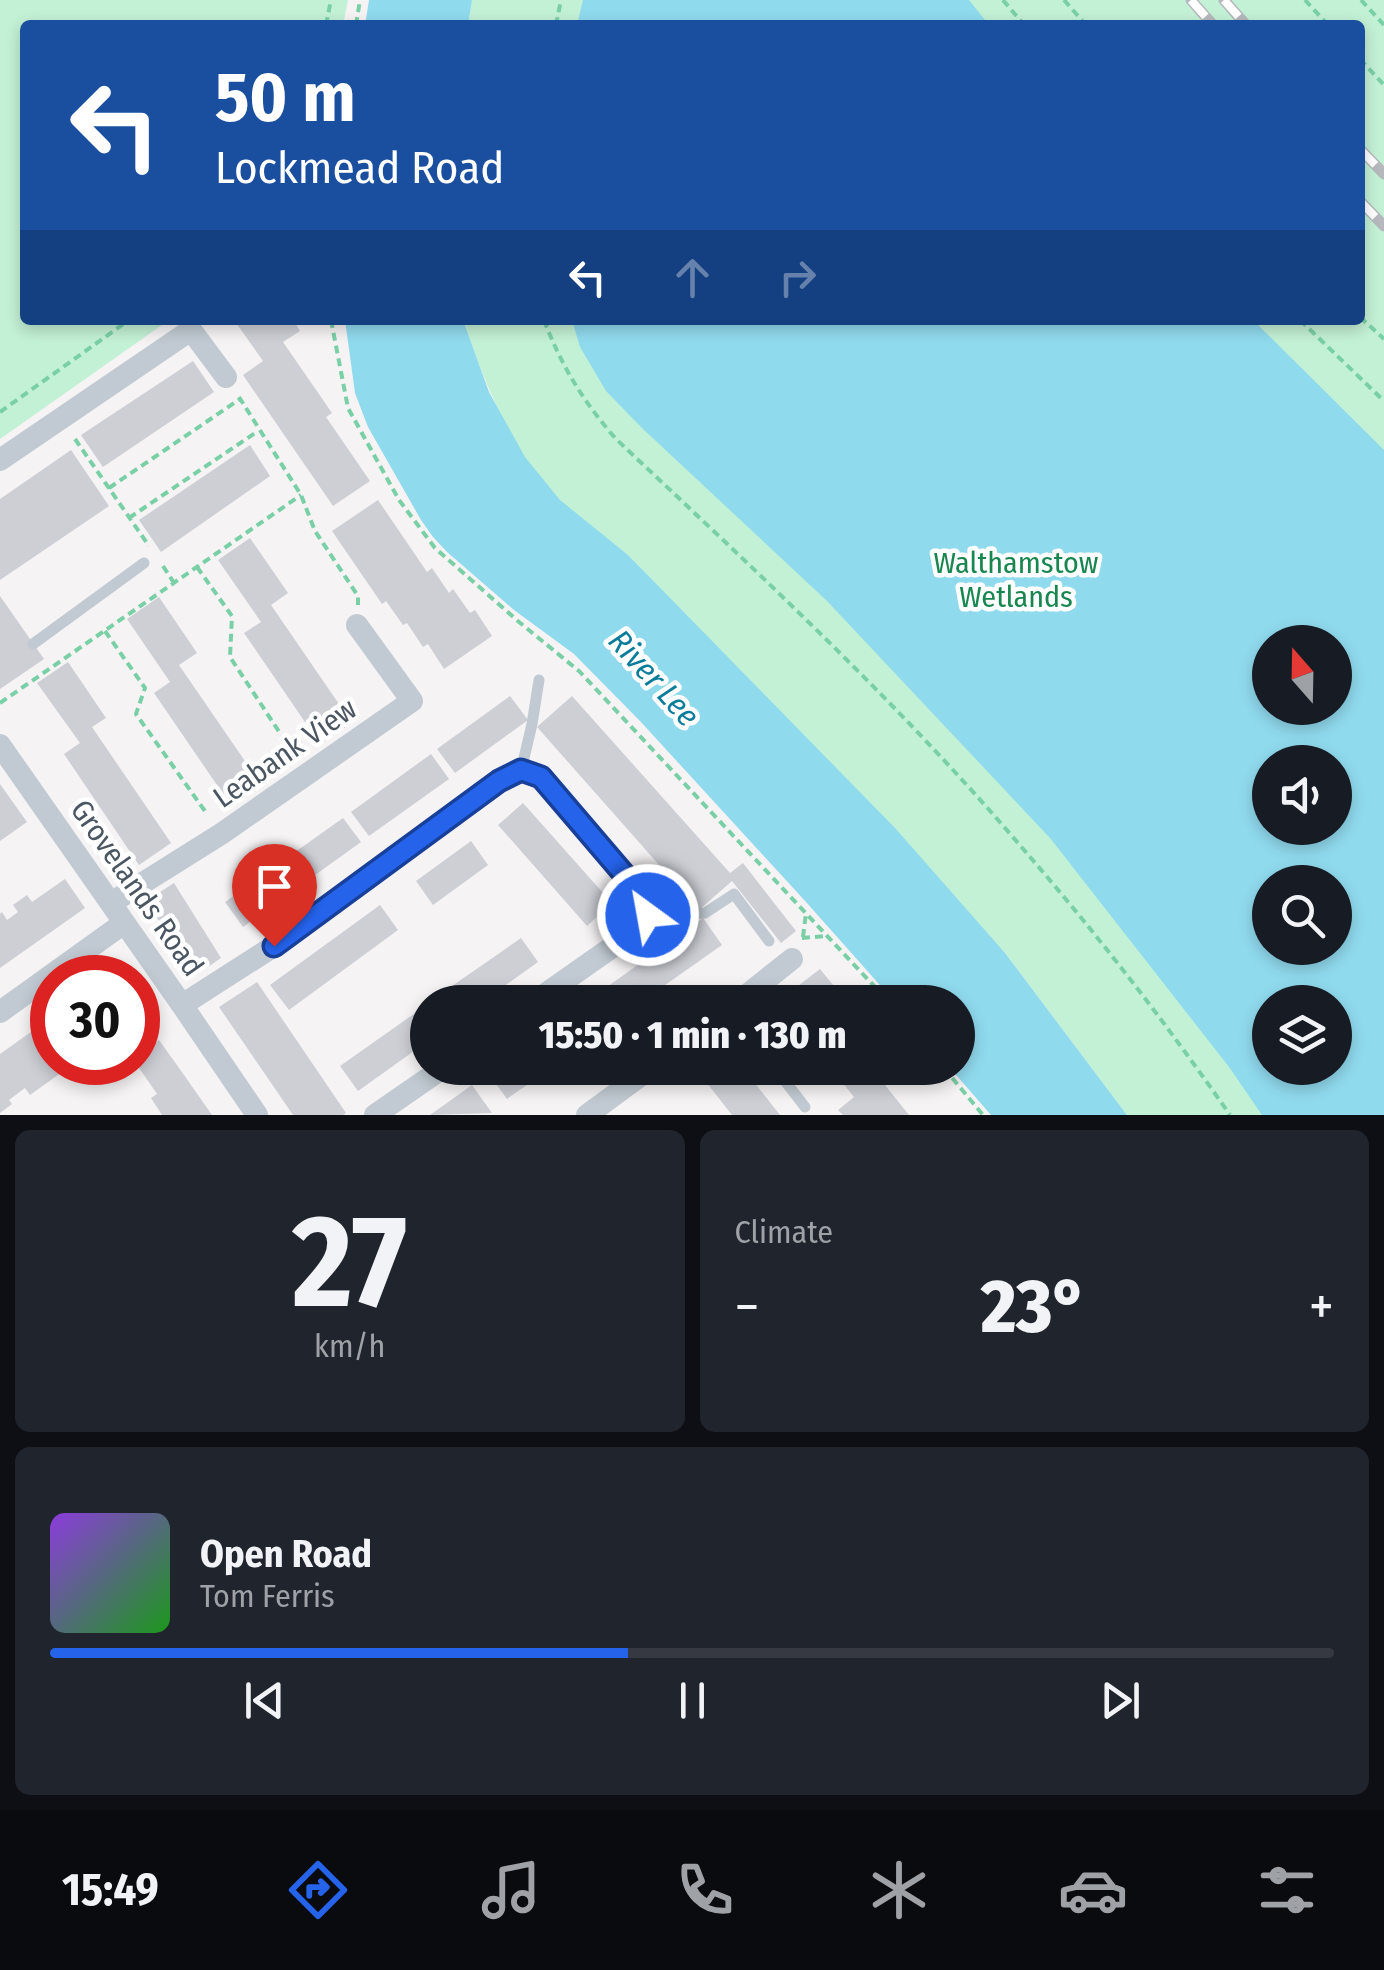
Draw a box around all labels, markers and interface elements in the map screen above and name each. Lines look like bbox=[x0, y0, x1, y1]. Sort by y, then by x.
text: 50 m bbox=[215, 56, 356, 140]
icon: left bbox=[50, 60, 180, 190]
text: Lockmead Road bbox=[215, 141, 504, 195]
icon: left bbox=[560, 250, 615, 305]
icon: ahead bbox=[665, 250, 720, 305]
icon: right bbox=[770, 250, 825, 305]
park label: Walthamstow Wetlands bbox=[934, 545, 1099, 615]
water label: River Lee bbox=[601, 622, 707, 734]
north arrow bbox=[1252, 625, 1352, 725]
map controls bbox=[1252, 625, 1352, 1085]
street label: Leabank View bbox=[207, 690, 364, 815]
button: sound bbox=[1252, 745, 1352, 845]
street label: Grovelands Road bbox=[63, 793, 211, 983]
pin bbox=[232, 844, 317, 947]
icon: arrive bbox=[247, 859, 302, 914]
position arrow bbox=[596, 863, 700, 967]
button: search bbox=[1252, 865, 1352, 965]
speed limit sign: 30 bbox=[30, 955, 160, 1085]
button: layers bbox=[1252, 985, 1352, 1085]
text: 15:50 · 1 min · 130 m bbox=[539, 1012, 846, 1058]
text: 27 bbox=[292, 1184, 407, 1340]
text: Climate bbox=[735, 1213, 833, 1251]
text: 23° bbox=[981, 1262, 1087, 1352]
text: − bbox=[735, 1274, 759, 1340]
text: + bbox=[1309, 1274, 1334, 1340]
text: km/h bbox=[314, 1327, 385, 1365]
text: Open Road bbox=[200, 1531, 372, 1577]
text: Tom Ferris bbox=[200, 1577, 335, 1615]
icon: previous bbox=[237, 1673, 292, 1728]
icon: pause bbox=[665, 1673, 720, 1728]
icon: next bbox=[1093, 1673, 1148, 1728]
icon: directions bbox=[283, 1855, 353, 1925]
icon: music bbox=[476, 1855, 546, 1925]
icon: phone bbox=[670, 1855, 740, 1925]
icon: climate bbox=[864, 1855, 934, 1925]
icon: car bbox=[1058, 1855, 1128, 1925]
icon: filters bbox=[1252, 1855, 1322, 1925]
text: 15:49 bbox=[62, 1863, 159, 1917]

